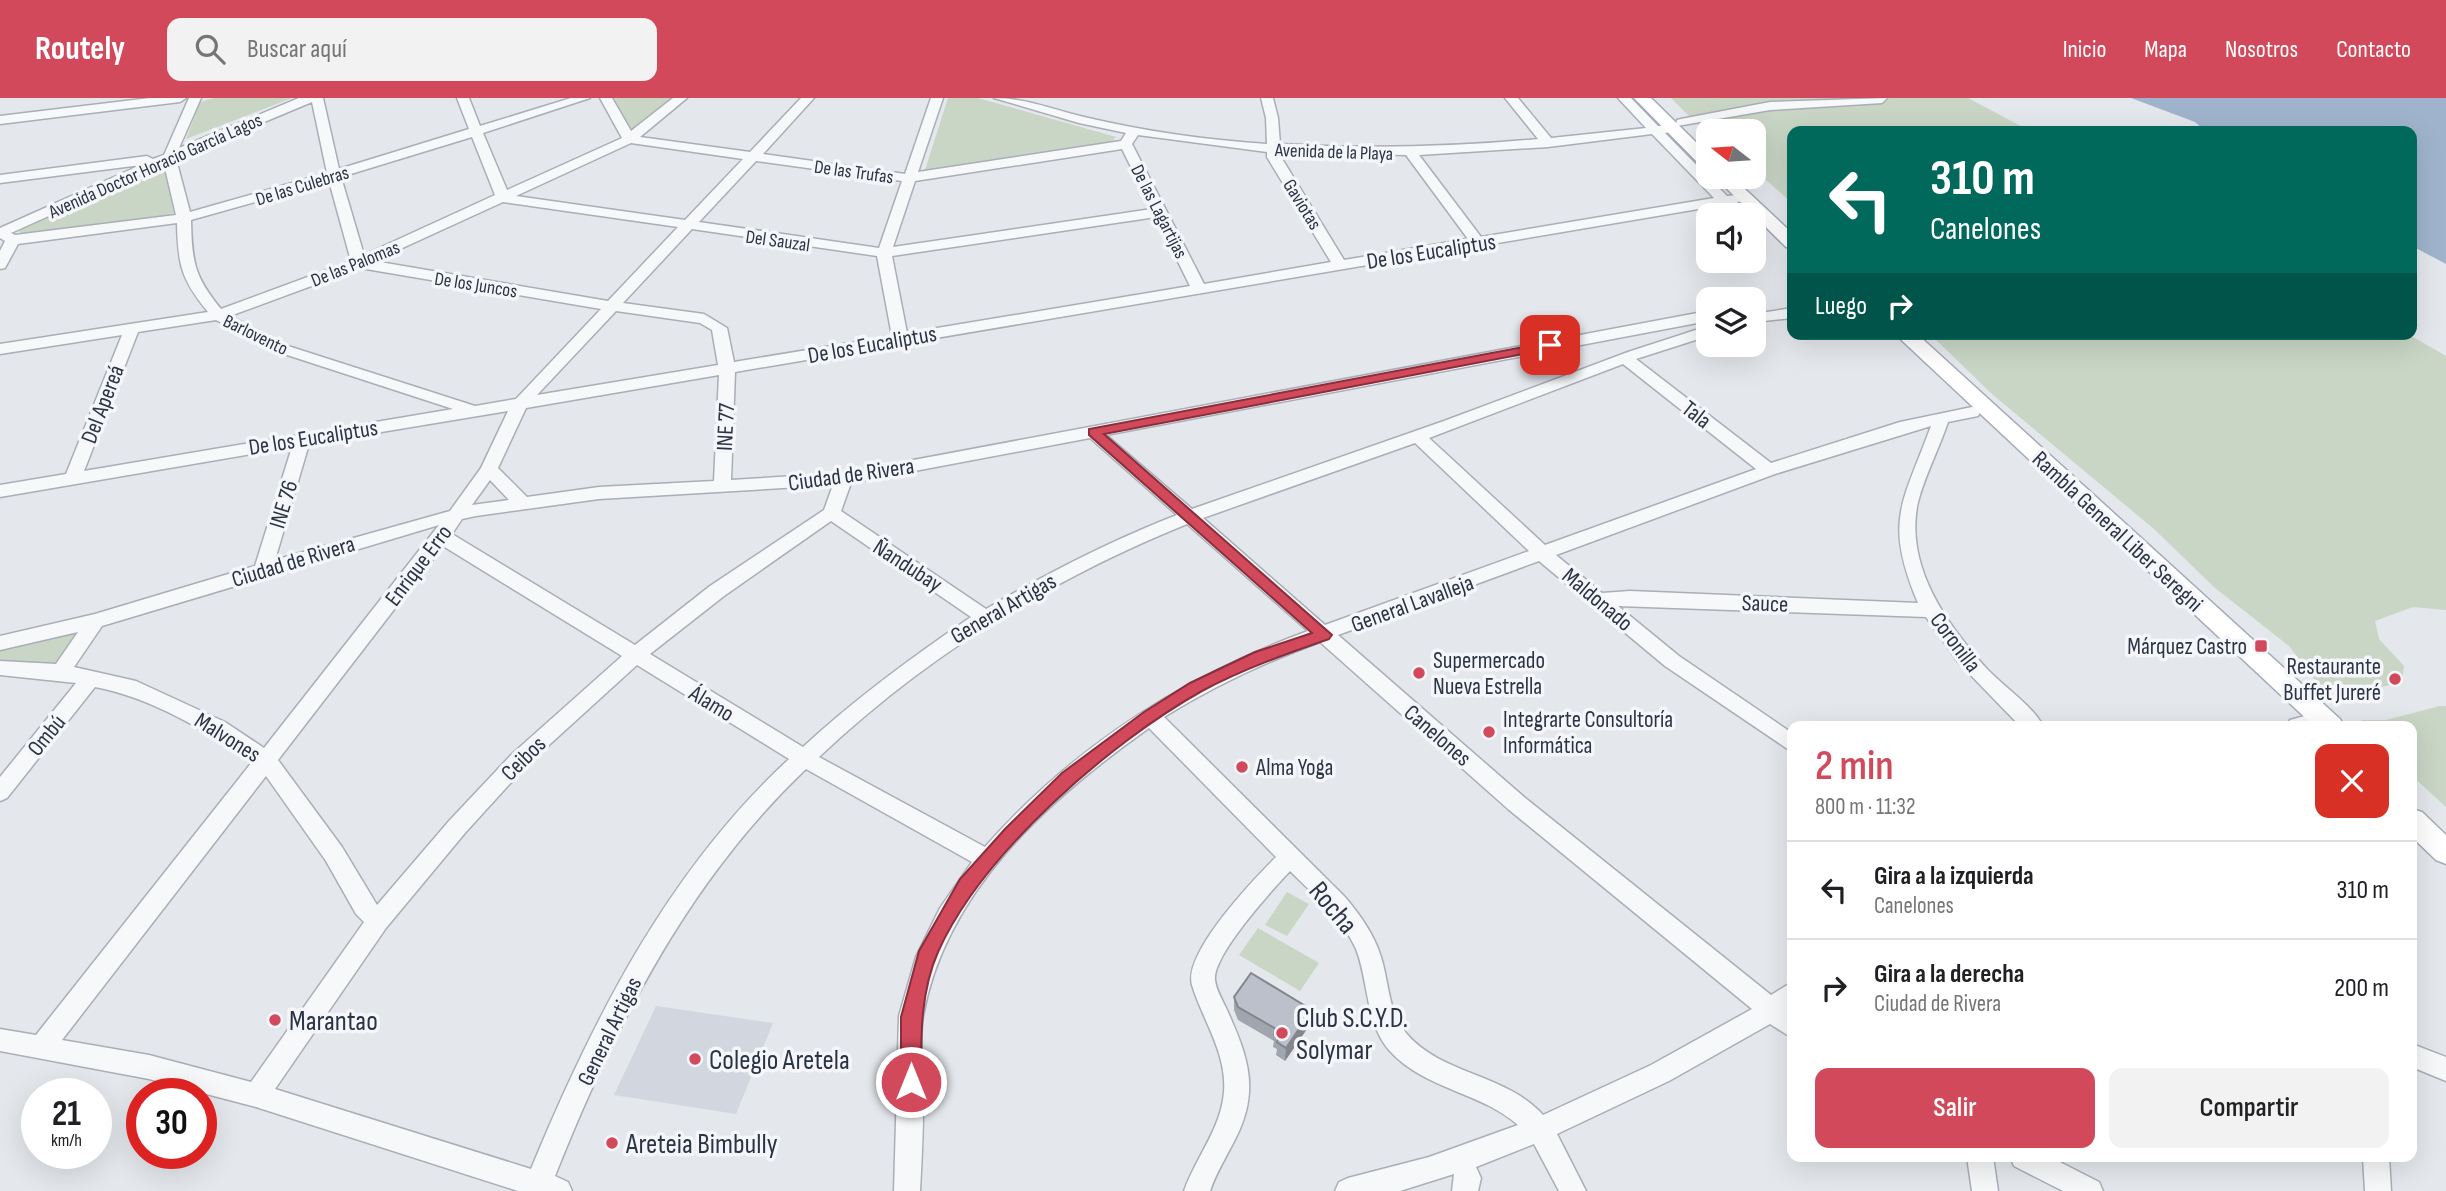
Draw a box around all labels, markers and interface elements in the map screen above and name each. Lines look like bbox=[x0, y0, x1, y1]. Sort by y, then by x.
search box bbox=[167, 18, 657, 81]
text: Routely bbox=[35, 29, 125, 69]
icon: search bbox=[191, 30, 229, 68]
text: Buscar aquí bbox=[247, 34, 347, 65]
text: Inicio bbox=[2063, 35, 2106, 64]
text: Mapa bbox=[2144, 35, 2187, 64]
text: Nosotros bbox=[2225, 35, 2298, 64]
text: Contacto bbox=[2336, 35, 2411, 64]
street label: Avenida Doctor Horacio García Lagos bbox=[44, 109, 266, 224]
north arrow bbox=[1696, 119, 1766, 189]
map controls bbox=[1696, 119, 1766, 357]
street label: Avenida de la Playa bbox=[1273, 139, 1393, 166]
text: 310 m bbox=[1930, 150, 2035, 209]
icon: left bbox=[1815, 154, 1906, 245]
street label: De las Trufas bbox=[813, 156, 895, 189]
street label: De las Culebras bbox=[253, 161, 352, 211]
street label: De las Lagartijas bbox=[1125, 161, 1192, 263]
street label: Gaviotas bbox=[1277, 175, 1326, 234]
button: sound bbox=[1696, 203, 1766, 273]
text: Canelones bbox=[1930, 210, 2041, 249]
street label: Del Sauzal bbox=[744, 226, 811, 257]
street label: De los Eucaliptus bbox=[1365, 228, 1498, 276]
street label: De las Palomas bbox=[308, 236, 403, 293]
street label: De los Juncos bbox=[433, 268, 519, 303]
button: layers bbox=[1696, 287, 1766, 357]
icon: right bbox=[1881, 287, 1919, 325]
text: Luego bbox=[1815, 291, 1867, 322]
street label: Barlovento bbox=[219, 310, 291, 361]
pin bbox=[1520, 315, 1580, 375]
street label: De los Eucaliptus bbox=[806, 320, 939, 370]
icon: arrive bbox=[1531, 326, 1569, 364]
street label: Del Apereá bbox=[75, 361, 131, 448]
street label: Tala bbox=[1676, 395, 1717, 435]
street label: INE 77 bbox=[711, 402, 741, 452]
street label: De los Eucaliptus bbox=[247, 414, 380, 462]
street label: Rambla General Liber Seregni bbox=[2026, 445, 2208, 618]
street label: Ciudad de Rivera bbox=[786, 452, 916, 498]
street label: INE 76 bbox=[263, 477, 304, 532]
street label: Enrique Erro bbox=[379, 520, 458, 612]
street label: Ciudad de Rivera bbox=[228, 530, 358, 594]
street label: Ñandubay bbox=[868, 533, 947, 599]
street label: Maldonado bbox=[1556, 562, 1638, 637]
street label: General Artigas bbox=[946, 567, 1061, 650]
street label: General Lavalleja bbox=[1347, 569, 1477, 639]
street label: Sauce bbox=[1741, 589, 1789, 619]
street label: Coronilla bbox=[1924, 607, 1987, 678]
place label: Márquez Castro bbox=[2127, 633, 2247, 661]
marker: Márquez Castro bbox=[2253, 638, 2269, 654]
place label: Supermercado Nueva Estrella bbox=[1433, 647, 1545, 701]
place label: Restaurante Buffet Jureré bbox=[2283, 653, 2381, 707]
marker: Supermercado Nueva Estrella bbox=[1411, 665, 1427, 681]
marker: Restaurante Buffet Jureré bbox=[2387, 671, 2403, 687]
street label: Álamo bbox=[683, 679, 739, 728]
street label: Canelones bbox=[1398, 699, 1477, 773]
place label: Integrarte Consultoría Informática bbox=[1503, 706, 1673, 760]
street label: Malvones bbox=[189, 707, 266, 769]
street label: Ombú bbox=[22, 709, 72, 762]
marker: Integrarte Consultoría Informática bbox=[1481, 724, 1497, 740]
street label: Ceibos bbox=[495, 730, 552, 787]
text: 2 min bbox=[1815, 741, 1894, 792]
button: close bbox=[2315, 744, 2389, 818]
place label: Alma Yoga bbox=[1255, 754, 1333, 782]
marker: Alma Yoga bbox=[1234, 759, 1250, 775]
text: 800 m · 11:32 bbox=[1815, 793, 1916, 821]
text: Gira a la izquierda bbox=[1874, 861, 2034, 892]
icon: left bbox=[1815, 871, 1853, 909]
street label: Rocha bbox=[1302, 875, 1364, 941]
text: 310 m bbox=[2337, 875, 2389, 906]
text: Canelones bbox=[1874, 892, 1954, 920]
text: Gira a la derecha bbox=[1874, 959, 2024, 990]
icon: right bbox=[1815, 969, 1853, 1007]
street label: General Artigas bbox=[572, 973, 648, 1090]
text: 200 m bbox=[2334, 973, 2389, 1004]
text: Ciudad de Rivera bbox=[1874, 990, 2001, 1018]
place label: Club S.C.Y.D. Solymar bbox=[1296, 1002, 1408, 1067]
place label: Marantao bbox=[289, 1005, 378, 1038]
marker: Marantao bbox=[267, 1012, 283, 1028]
marker: Club S.C.Y.D. Solymar bbox=[1274, 1025, 1290, 1041]
place label: Colegio Aretela bbox=[709, 1044, 850, 1077]
position arrow bbox=[874, 1045, 948, 1119]
marker: Colegio Aretela bbox=[687, 1051, 703, 1067]
button: Salir bbox=[1815, 1068, 2095, 1148]
button: Compartir bbox=[2109, 1068, 2389, 1148]
speed limit sign: 30 bbox=[126, 1078, 217, 1169]
text: 21 bbox=[52, 1093, 81, 1136]
place label: Areteia Bimbully bbox=[625, 1128, 778, 1161]
text: km/h bbox=[51, 1130, 82, 1151]
marker: Areteia Bimbully bbox=[604, 1135, 620, 1151]

